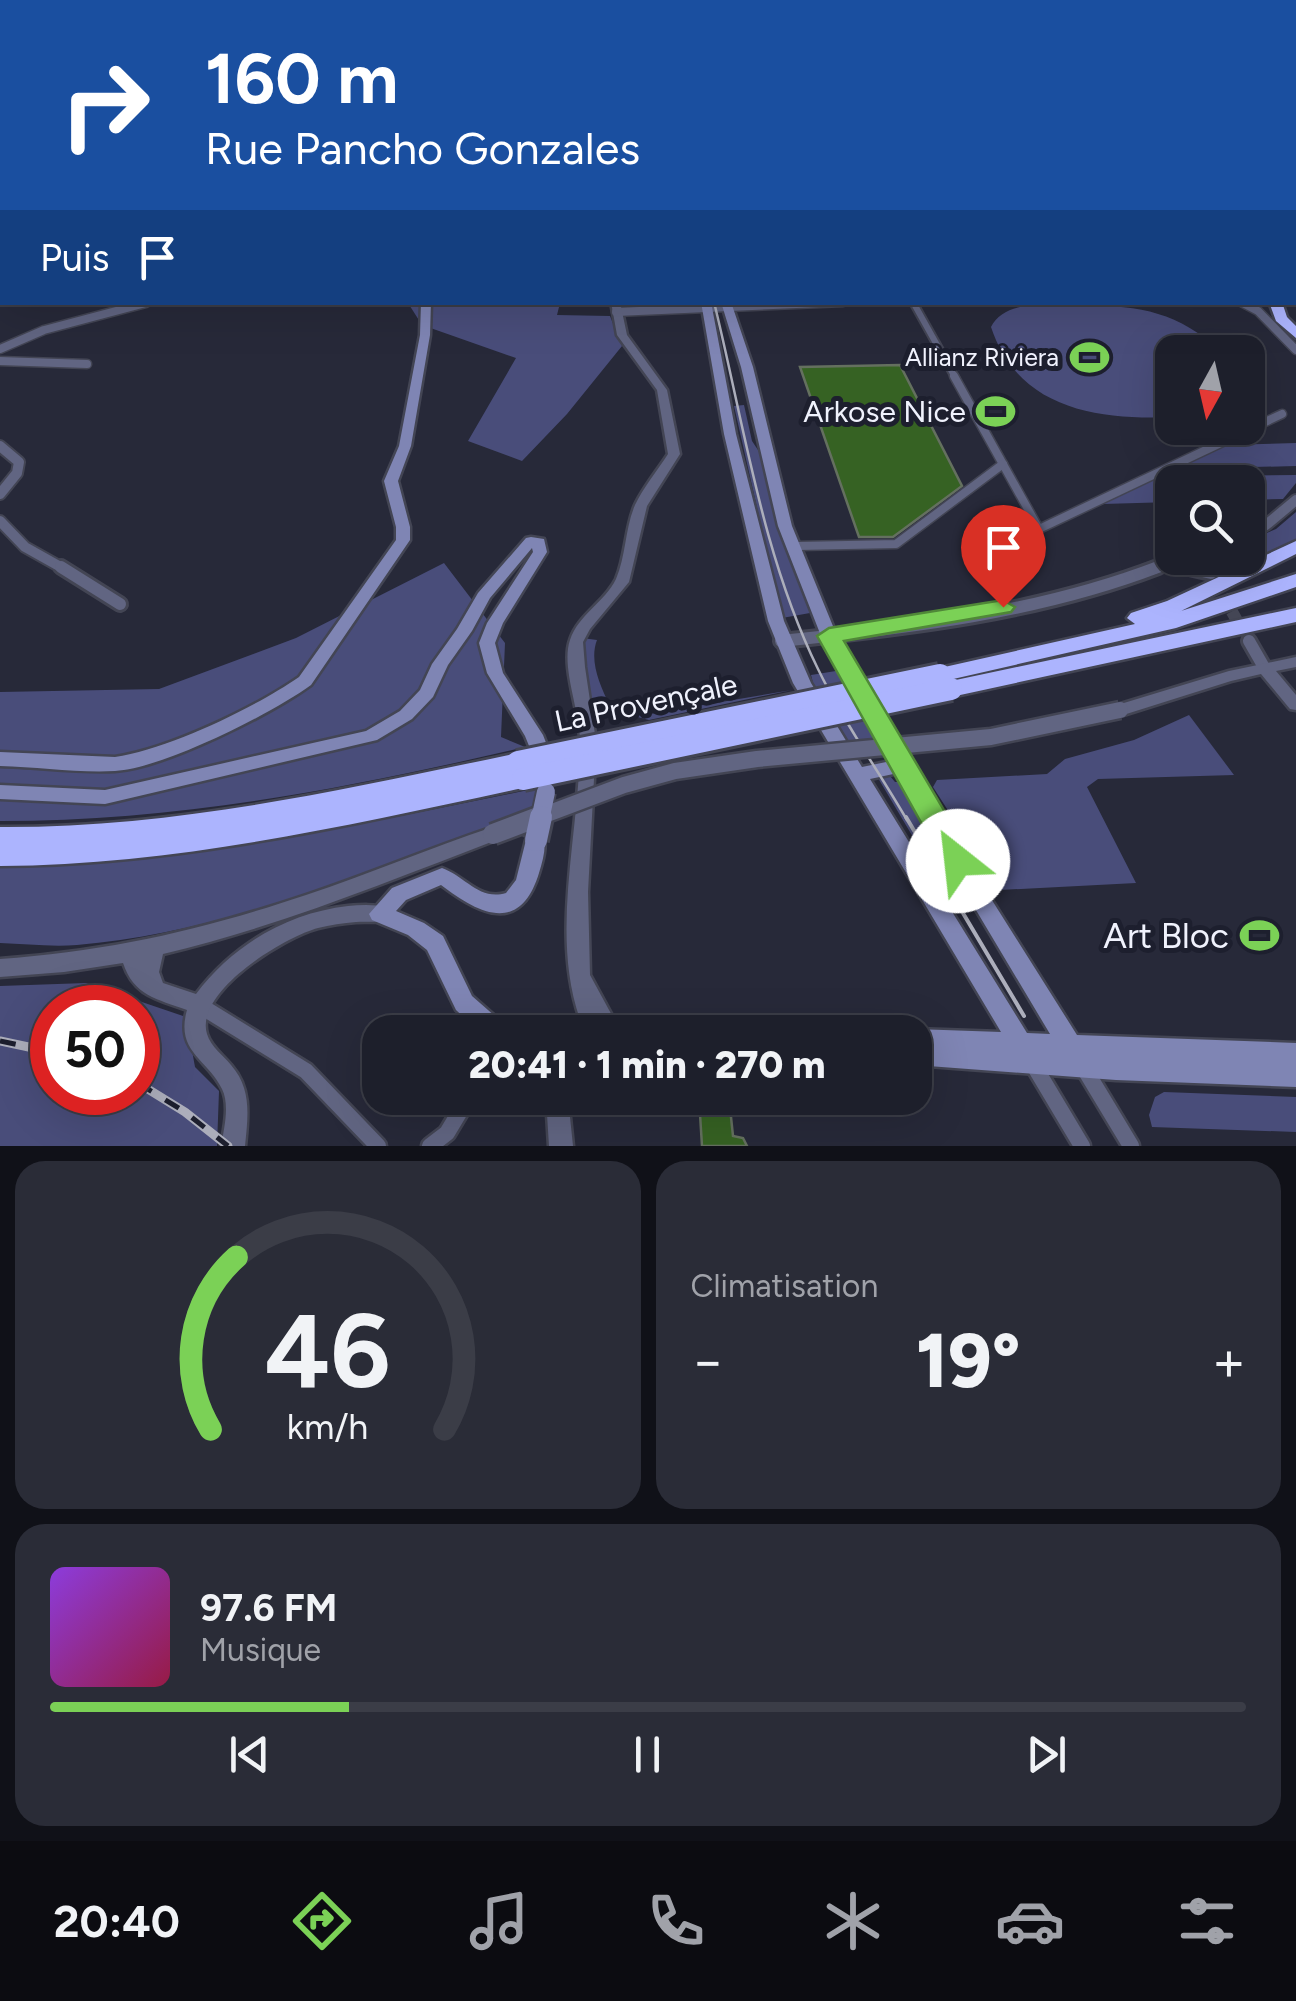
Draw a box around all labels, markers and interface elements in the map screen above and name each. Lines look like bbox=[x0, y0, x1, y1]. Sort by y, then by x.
text: 160 m bbox=[205, 36, 398, 121]
icon: right bbox=[40, 40, 170, 170]
text: Rue Pancho Gonzales bbox=[205, 121, 640, 175]
icon: arrive bbox=[130, 230, 185, 285]
text: Puis bbox=[40, 235, 110, 281]
north arrow bbox=[1155, 335, 1265, 445]
map controls bbox=[1155, 335, 1265, 575]
sports icon: Allianz Riviera bbox=[1068, 336, 1110, 378]
place label: Allianz Riviera bbox=[905, 342, 1059, 372]
sports icon: Arkose Nice bbox=[975, 391, 1017, 433]
place label: Arkose Nice bbox=[803, 393, 966, 430]
button: search bbox=[1155, 465, 1265, 575]
pin bbox=[961, 505, 1046, 608]
icon: arrive bbox=[976, 520, 1031, 575]
street label: La Provençale bbox=[551, 665, 741, 740]
position arrow bbox=[906, 809, 1010, 913]
place label: Art Bloc bbox=[1103, 915, 1229, 957]
sports icon: Art Bloc bbox=[1238, 915, 1280, 957]
speed limit sign: 50 bbox=[30, 985, 160, 1115]
text: 20:41 · 1 min · 270 m bbox=[468, 1042, 826, 1088]
text: Climatisation bbox=[691, 1267, 878, 1305]
text: 46 bbox=[265, 1288, 391, 1413]
text: 19° bbox=[916, 1316, 1021, 1406]
text: − bbox=[691, 1328, 725, 1394]
text: + bbox=[1212, 1328, 1246, 1394]
text: km/h bbox=[287, 1405, 369, 1448]
text: 97.6 FM bbox=[200, 1585, 337, 1631]
text: Musique bbox=[200, 1631, 321, 1669]
icon: previous bbox=[222, 1727, 277, 1782]
icon: pause bbox=[620, 1727, 675, 1782]
icon: next bbox=[1019, 1727, 1074, 1782]
icon: directions bbox=[287, 1886, 357, 1956]
icon: music bbox=[464, 1886, 534, 1956]
icon: phone bbox=[641, 1886, 711, 1956]
icon: climate bbox=[818, 1886, 888, 1956]
icon: car bbox=[995, 1886, 1065, 1956]
icon: filters bbox=[1172, 1886, 1242, 1956]
text: 20:40 bbox=[54, 1894, 180, 1948]

